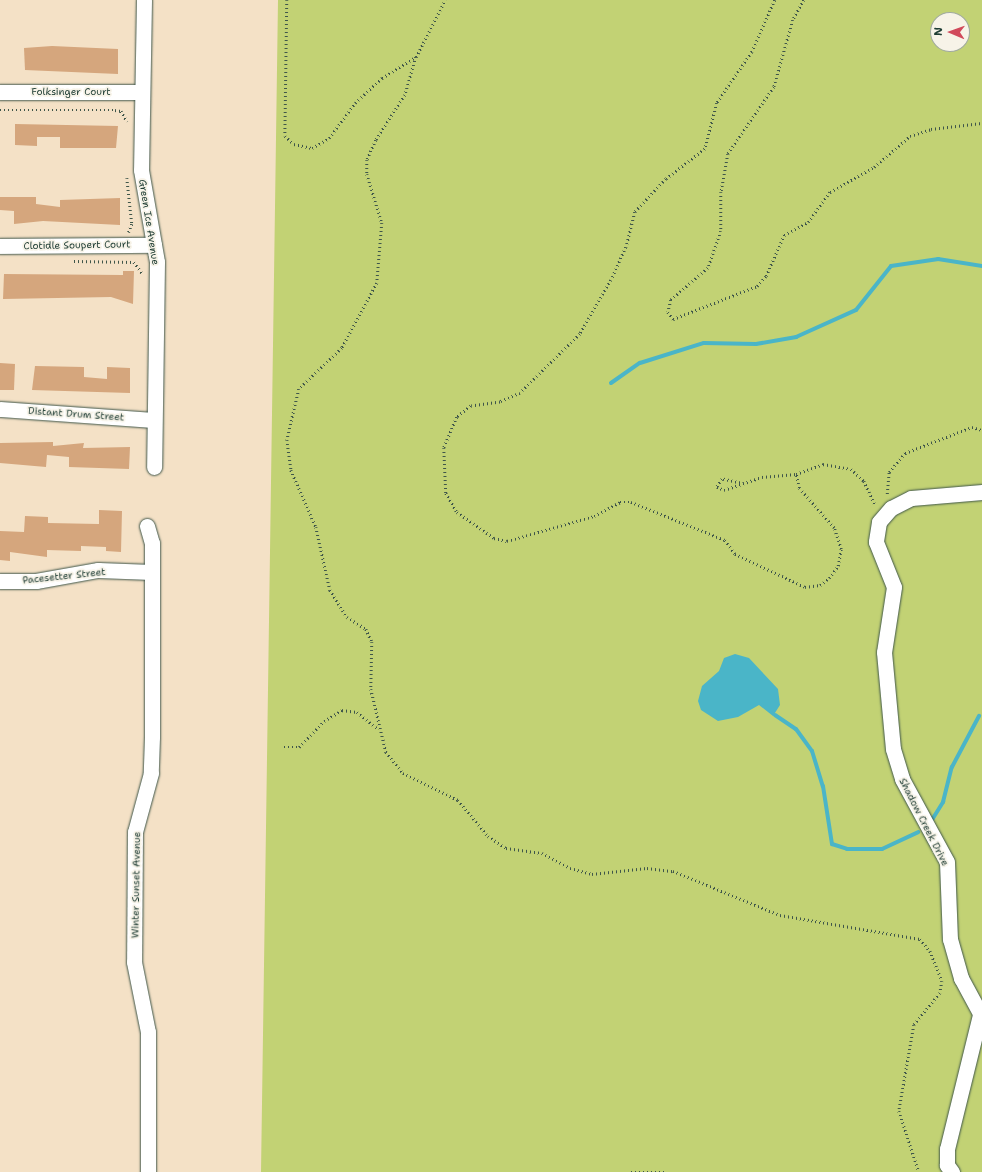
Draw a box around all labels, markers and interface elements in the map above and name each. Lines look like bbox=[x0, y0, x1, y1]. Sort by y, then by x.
north arrow bbox=[930, 12, 970, 52]
text: N bbox=[931, 27, 946, 36]
street label: Folksinger Court bbox=[31, 86, 111, 98]
street label: Green Ice Avenue bbox=[136, 178, 162, 266]
street label: Clotidle Soupert Court bbox=[23, 238, 131, 252]
street label: Distant Drum Street bbox=[28, 405, 124, 423]
street label: Pacesetter Street bbox=[22, 566, 106, 586]
street label: Shadow Creek Drive bbox=[897, 776, 951, 868]
street label: Winter Sunset Avenue bbox=[129, 832, 143, 938]

